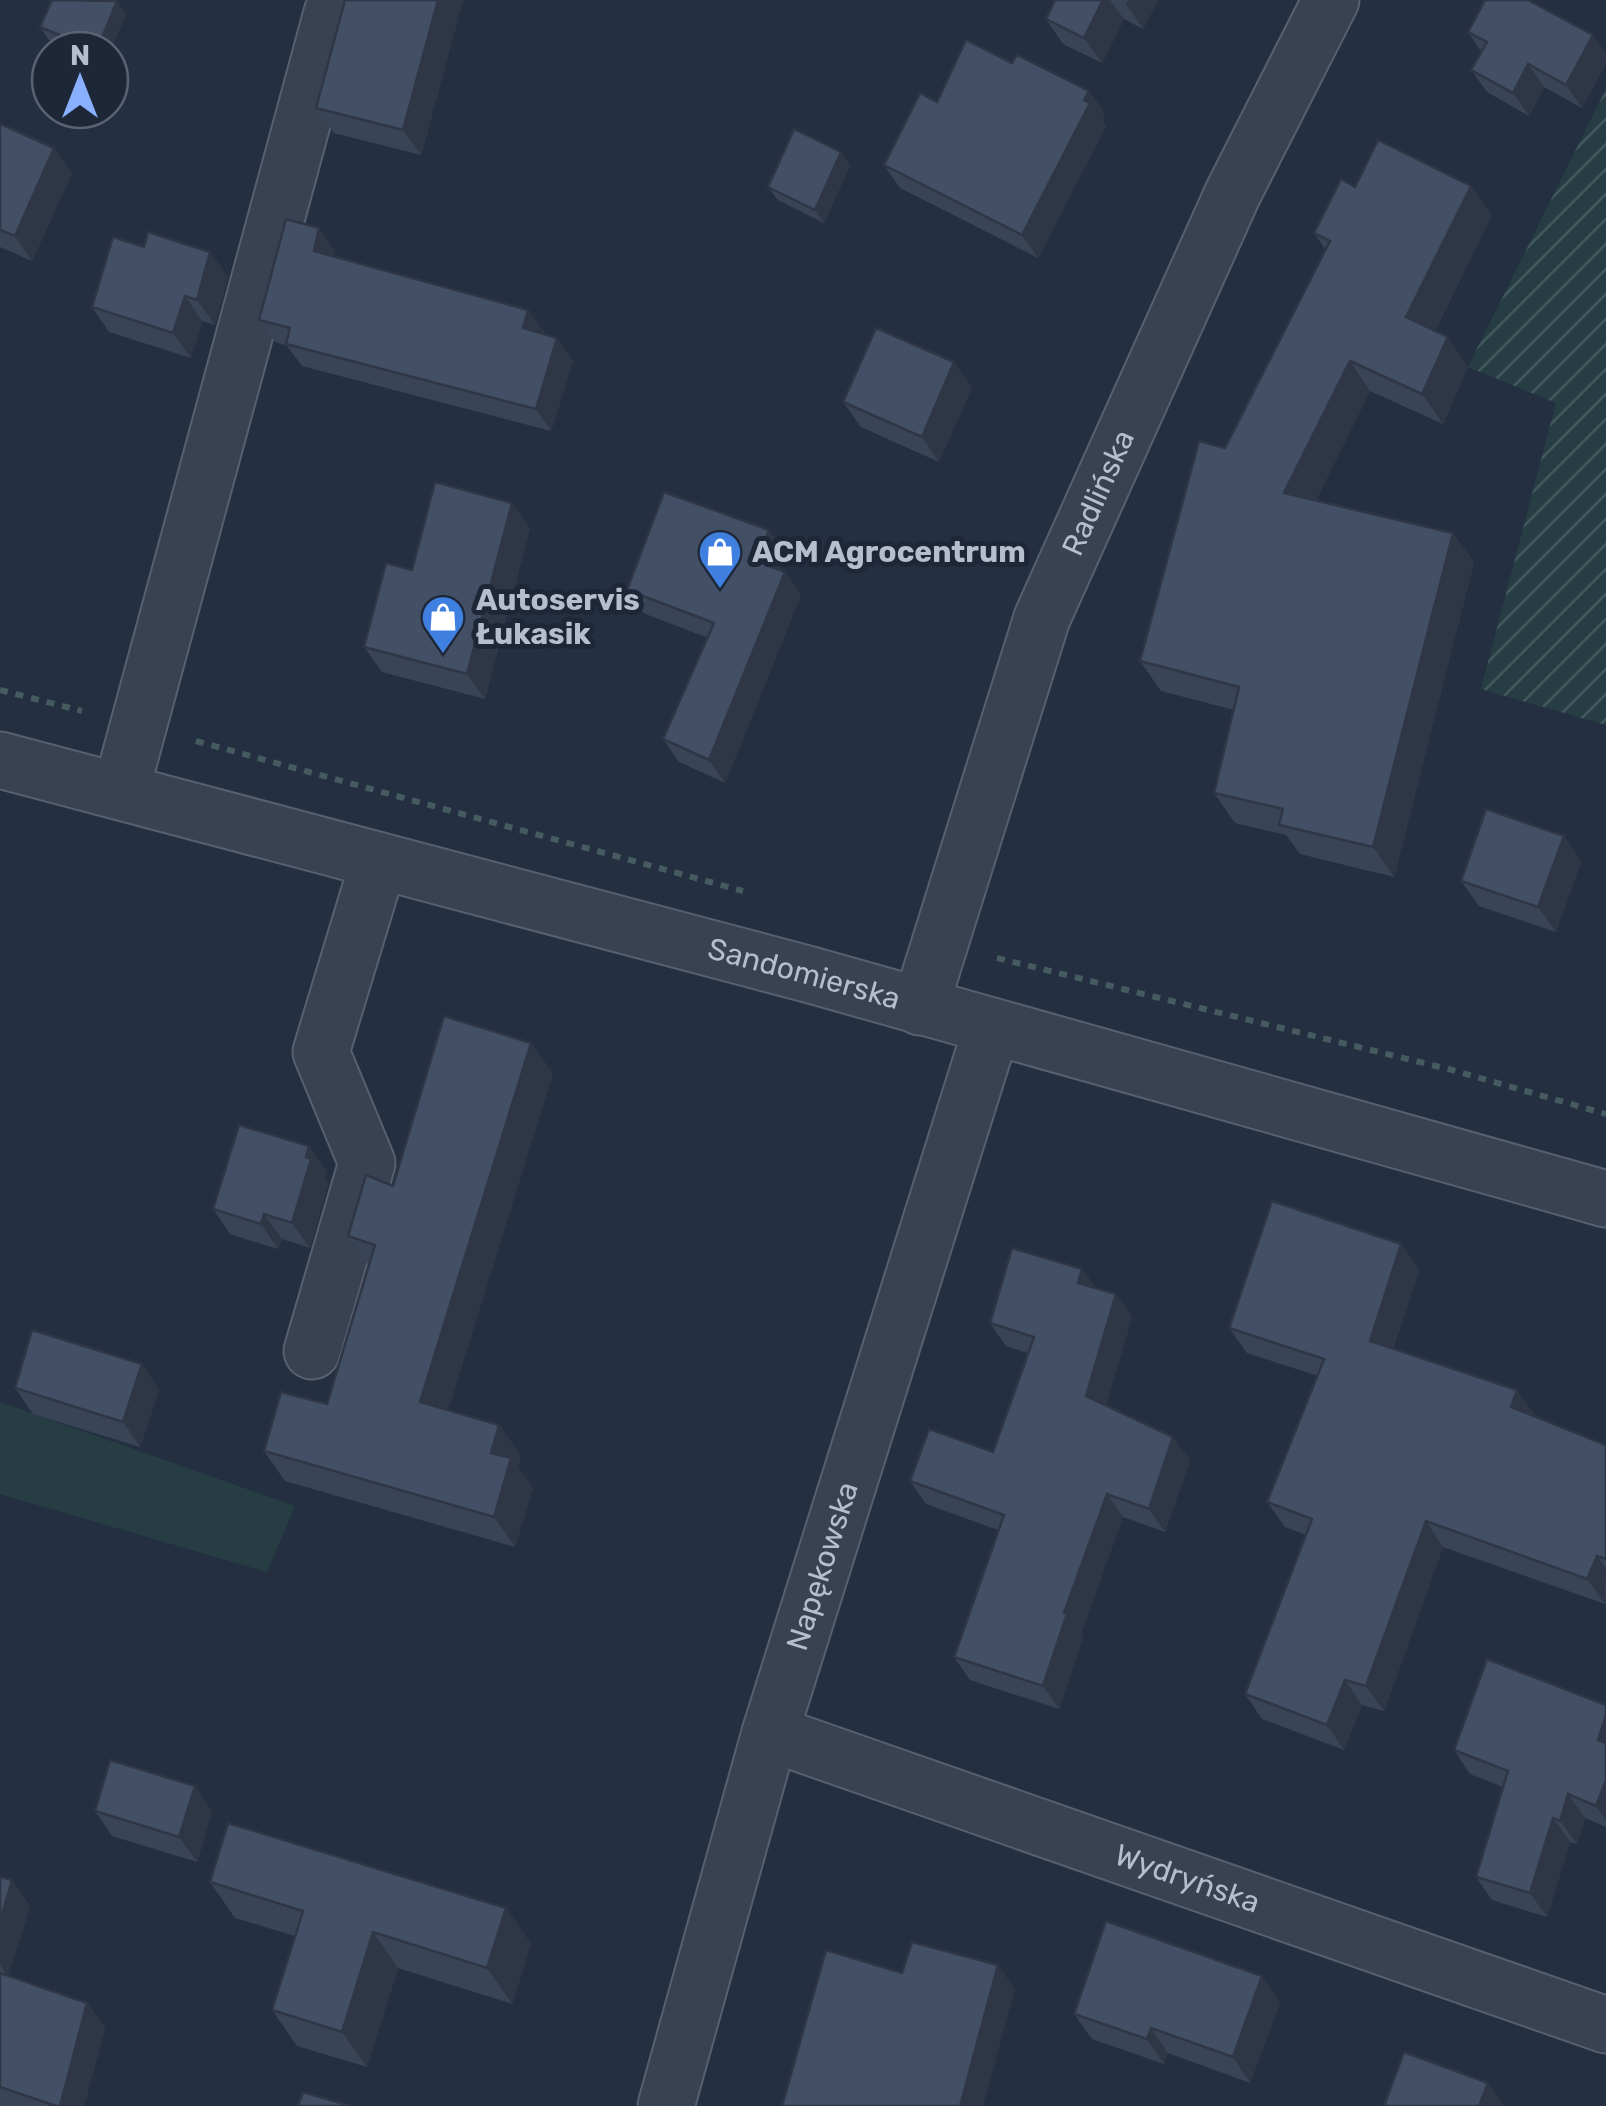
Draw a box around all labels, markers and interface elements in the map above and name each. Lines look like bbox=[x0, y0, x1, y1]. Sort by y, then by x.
north arrow bbox=[30, 30, 130, 130]
text: N bbox=[70, 39, 90, 72]
street label: Radlińska bbox=[1054, 424, 1142, 561]
shop icon: ACM Agrocentrum bbox=[697, 529, 743, 590]
place label: ACM Agrocentrum bbox=[752, 534, 1026, 570]
place label: Autoservis Łukasik bbox=[476, 582, 640, 652]
shop icon: Autoservis Łukasik bbox=[420, 594, 466, 655]
street label: Sandomierska bbox=[704, 930, 904, 1017]
street label: Napękowska bbox=[779, 1478, 866, 1655]
street label: Wydryńska bbox=[1110, 1837, 1265, 1921]

